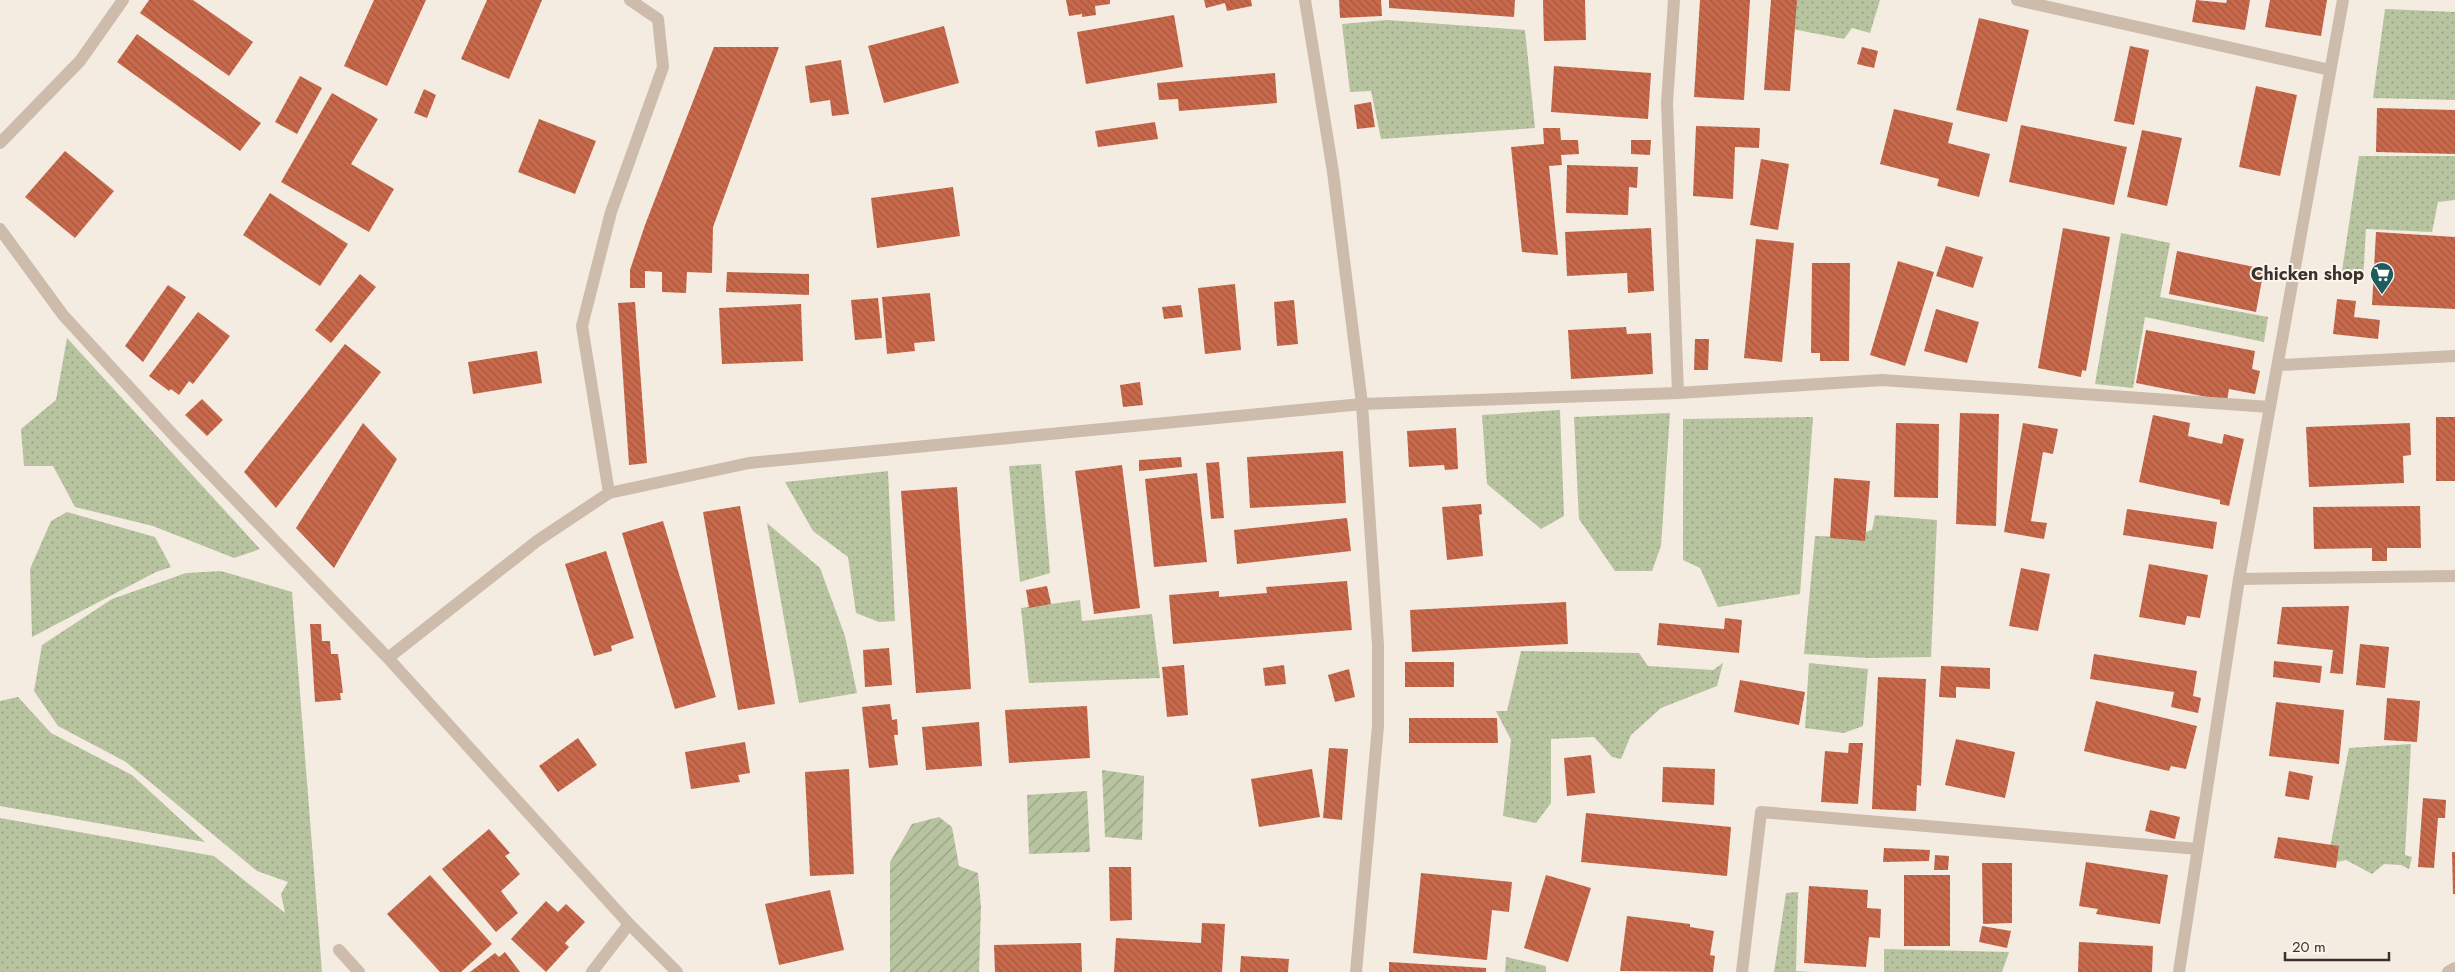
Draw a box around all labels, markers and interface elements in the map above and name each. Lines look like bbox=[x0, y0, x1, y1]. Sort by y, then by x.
place label: Chicken shop bbox=[2251, 261, 2364, 287]
supermarket icon: Chicken shop bbox=[2369, 261, 2395, 295]
scale bar bbox=[2285, 930, 2389, 962]
text: 20 m bbox=[2292, 936, 2326, 958]

